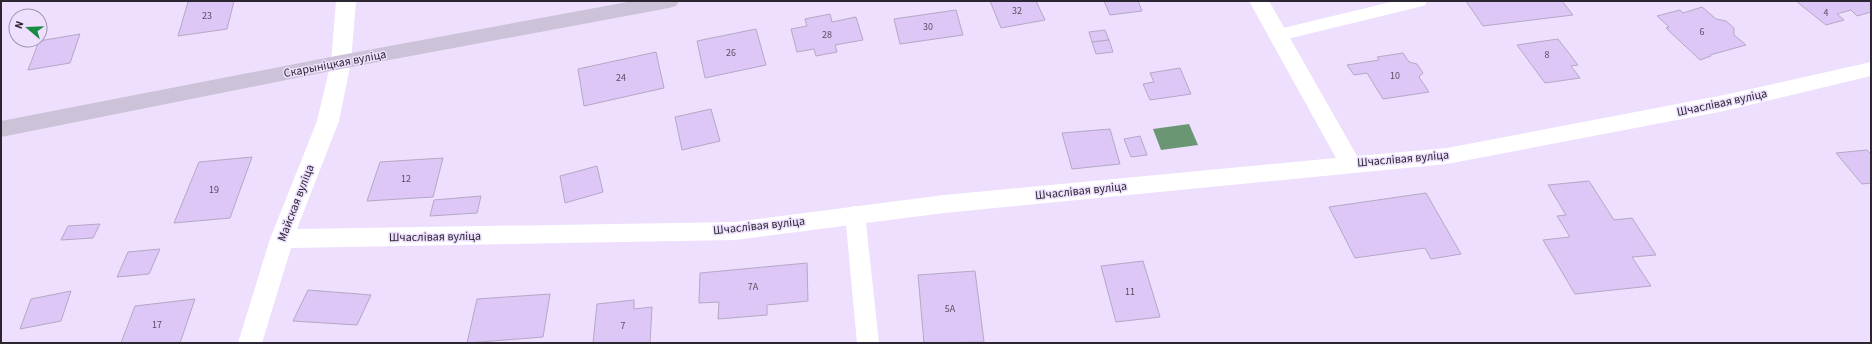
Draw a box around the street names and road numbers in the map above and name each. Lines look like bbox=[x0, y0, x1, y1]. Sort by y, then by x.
street label: Скарыніцкая вуліца bbox=[282, 46, 388, 82]
street label: Шчаслівая вуліца bbox=[1675, 85, 1769, 121]
street label: Шчаслівая вуліца bbox=[1356, 147, 1450, 171]
street label: Майская вуліца bbox=[274, 162, 318, 244]
street label: Шчаслівая вуліца bbox=[1034, 178, 1128, 204]
street label: Шчаслівая вуліца bbox=[712, 213, 806, 239]
street label: Шчаслівая вуліца bbox=[389, 228, 481, 246]

